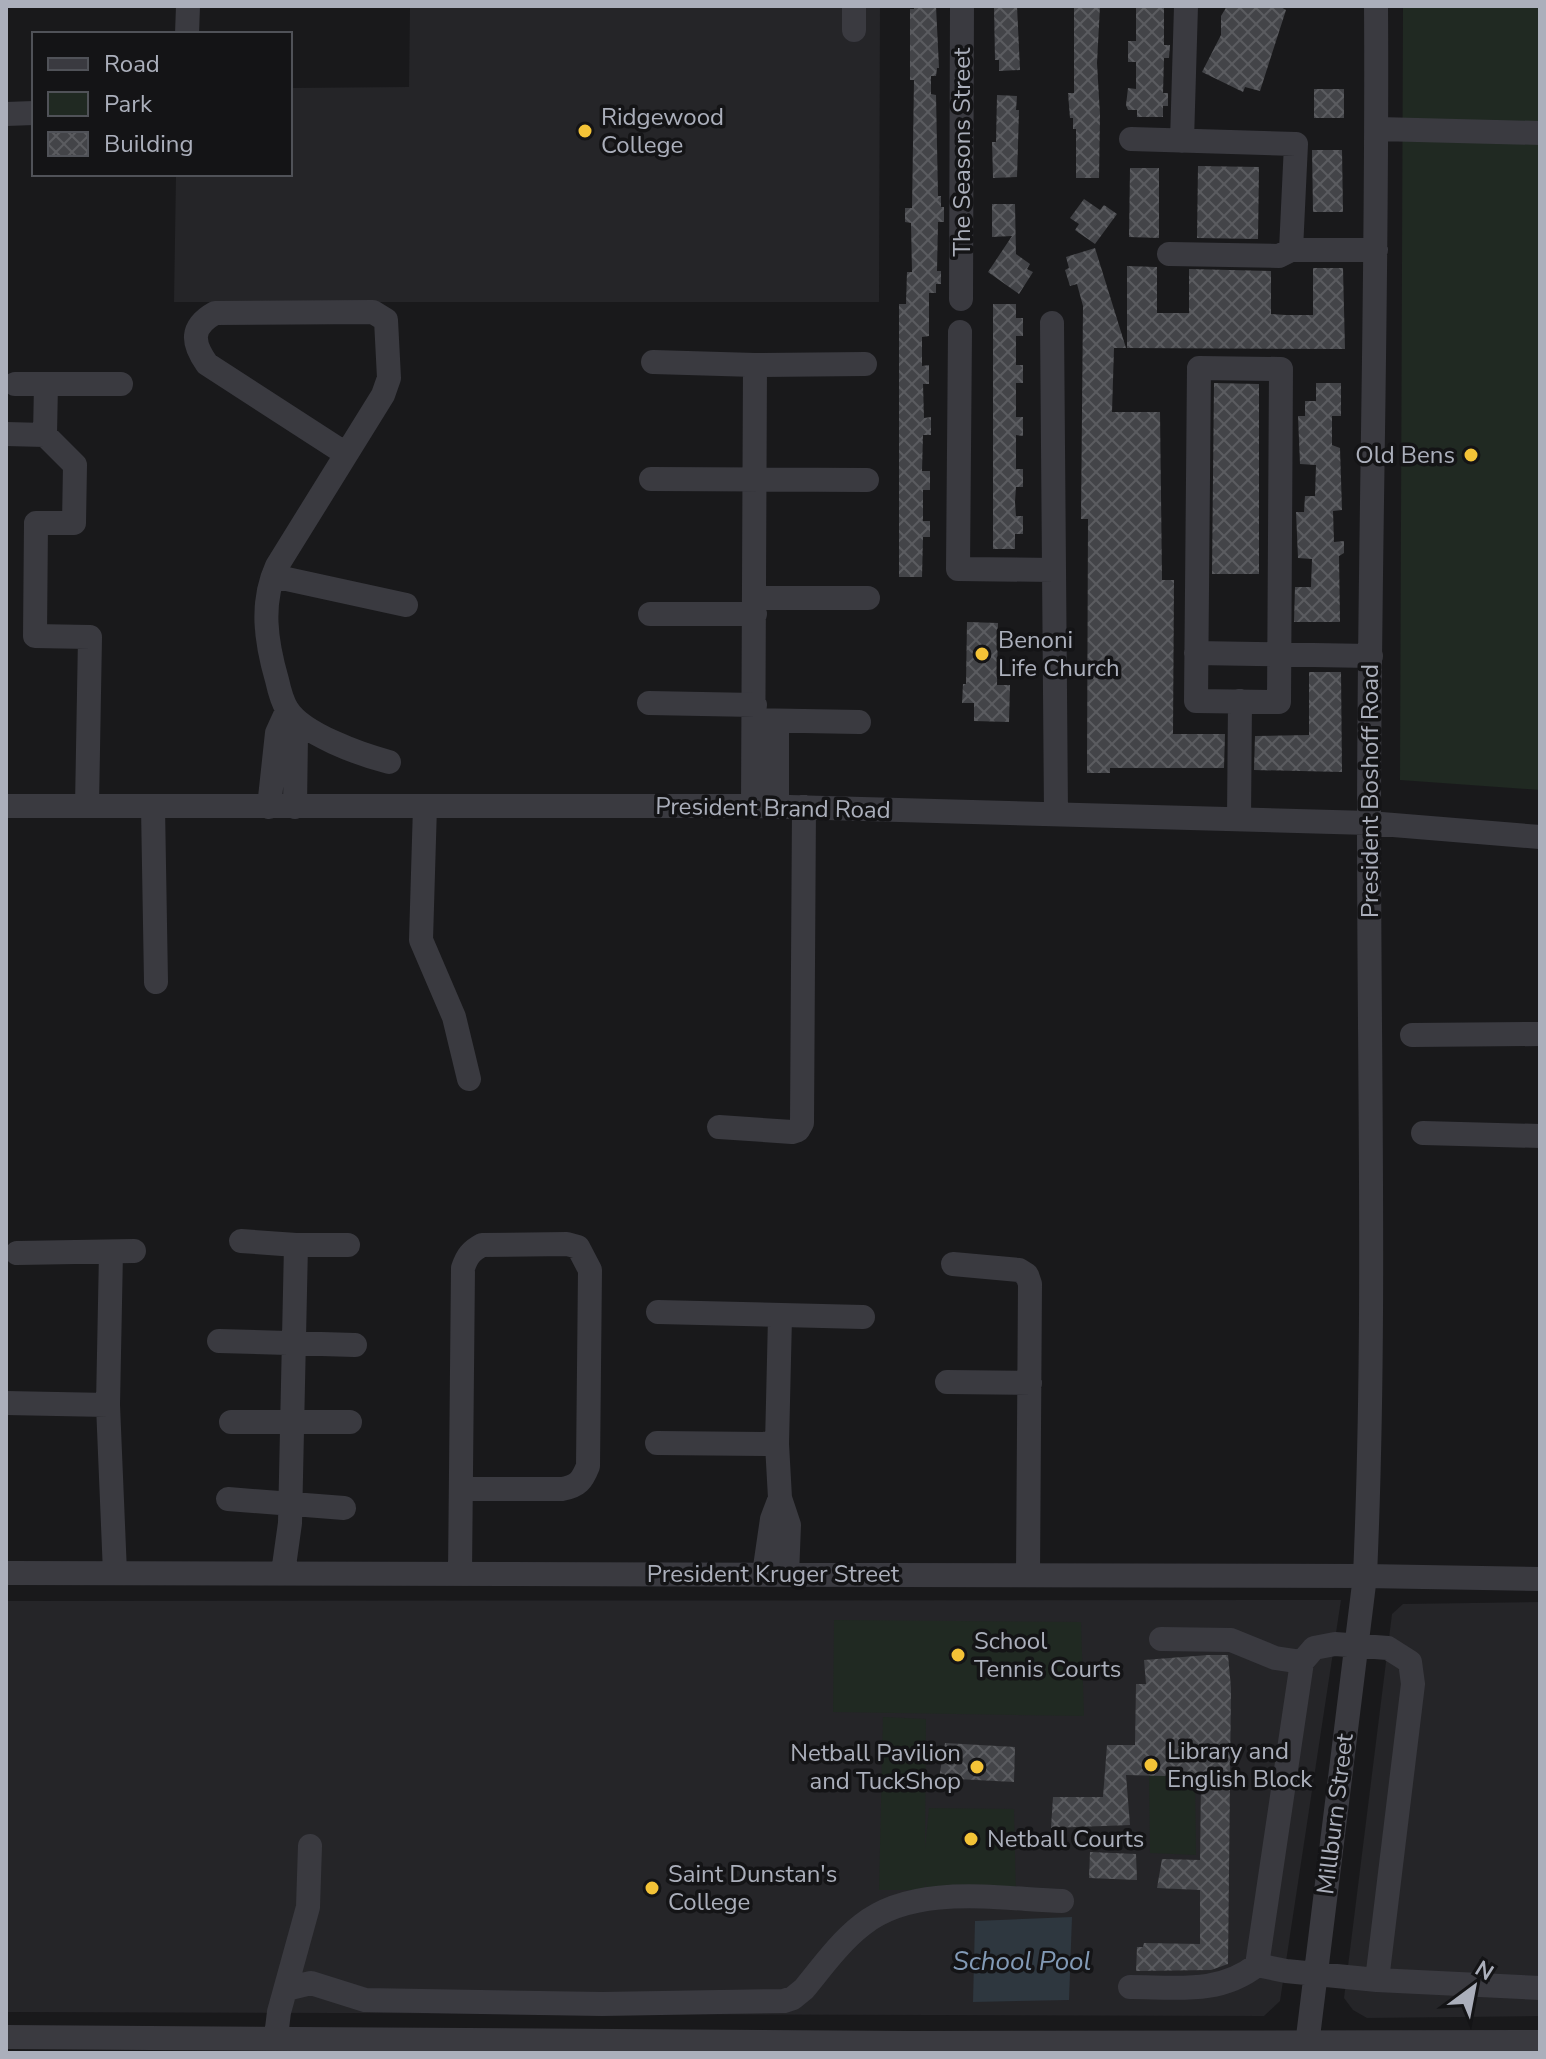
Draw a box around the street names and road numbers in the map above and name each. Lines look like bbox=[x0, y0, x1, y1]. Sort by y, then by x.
street label: The Seasons Street bbox=[946, 47, 978, 256]
street label: President Boshoff Road bbox=[1354, 664, 1386, 918]
street label: President Brand Road bbox=[655, 790, 891, 826]
street label: President Kruger Street bbox=[647, 1558, 900, 1590]
street label: Millburn Street bbox=[1309, 1731, 1361, 1896]

